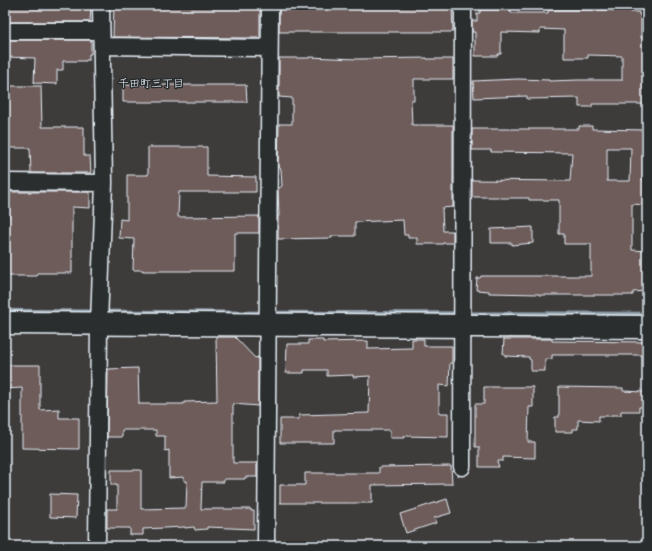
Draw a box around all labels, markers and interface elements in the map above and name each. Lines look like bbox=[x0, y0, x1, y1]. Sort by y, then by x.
district label: 千田町三丁目 bbox=[118, 76, 184, 90]

